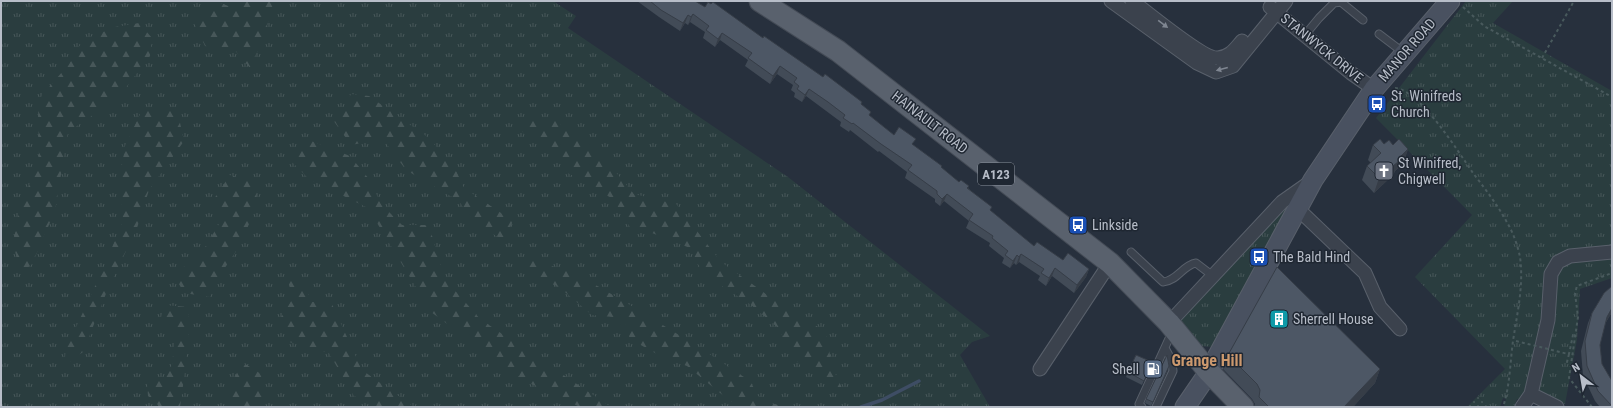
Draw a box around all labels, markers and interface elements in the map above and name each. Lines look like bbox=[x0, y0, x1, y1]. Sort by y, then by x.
street label: STANWYCK DRIVE bbox=[1278, 10, 1366, 86]
street label: MANOR ROAD bbox=[1375, 15, 1439, 85]
one-way arrow bbox=[1158, 20, 1169, 29]
one-way arrow bbox=[1216, 67, 1228, 73]
street label: HAINAULT ROAD bbox=[889, 87, 971, 157]
place label: St. Winifreds Church bbox=[1391, 88, 1462, 120]
bus stop icon: St. Winifreds Church bbox=[1366, 93, 1388, 115]
place label: St Winifred, Chigwell bbox=[1398, 155, 1462, 187]
church icon: St Winifred, Chigwell bbox=[1373, 160, 1395, 182]
road number: A123 bbox=[978, 163, 1014, 185]
bus stop icon: Linkside bbox=[1067, 214, 1089, 236]
place label: Linkside bbox=[1092, 217, 1139, 233]
bus stop icon: The Bald Hind bbox=[1248, 246, 1270, 268]
place label: The Bald Hind bbox=[1273, 249, 1350, 265]
building icon: Sherrell House bbox=[1268, 308, 1290, 330]
place label: Sherrell House bbox=[1293, 311, 1374, 327]
district label: Grange Hill bbox=[1171, 351, 1243, 370]
north arrow bbox=[1561, 356, 1601, 396]
fuel station icon: Shell bbox=[1142, 358, 1164, 380]
text: N bbox=[1570, 360, 1583, 375]
place label: Shell bbox=[1112, 361, 1139, 377]

